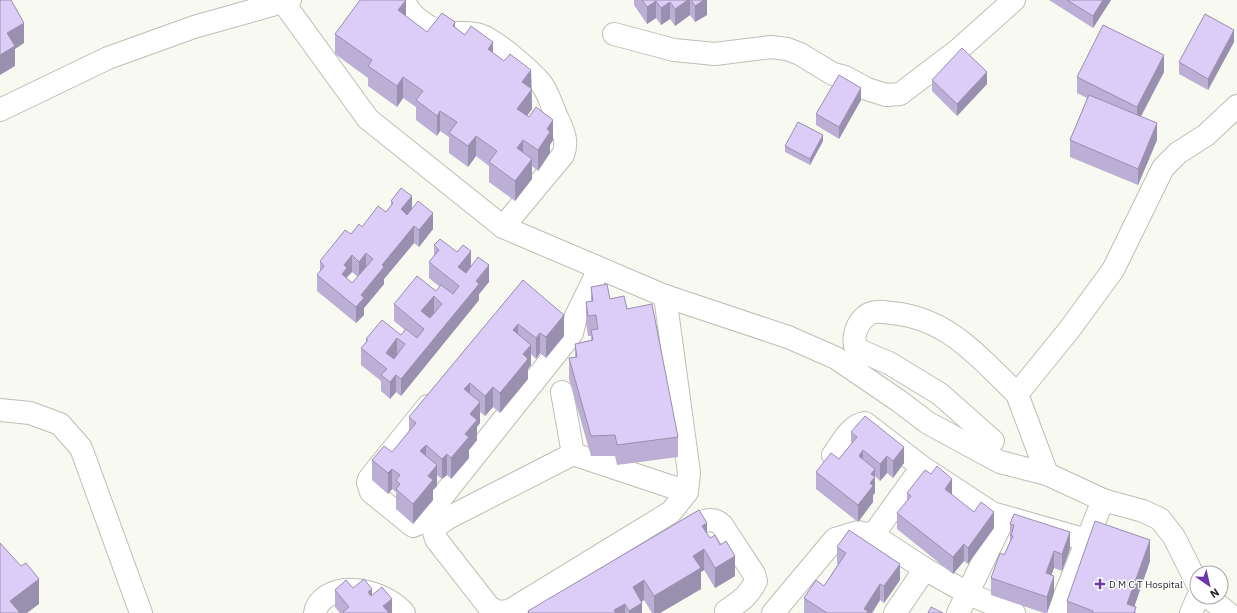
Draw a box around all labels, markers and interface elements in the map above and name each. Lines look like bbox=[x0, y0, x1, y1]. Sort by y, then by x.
north arrow bbox=[1189, 565, 1229, 605]
marker: D M C T Hospital bbox=[1094, 578, 1106, 590]
place label: D M C T Hospital bbox=[1109, 578, 1183, 591]
text: N bbox=[1207, 585, 1222, 601]

